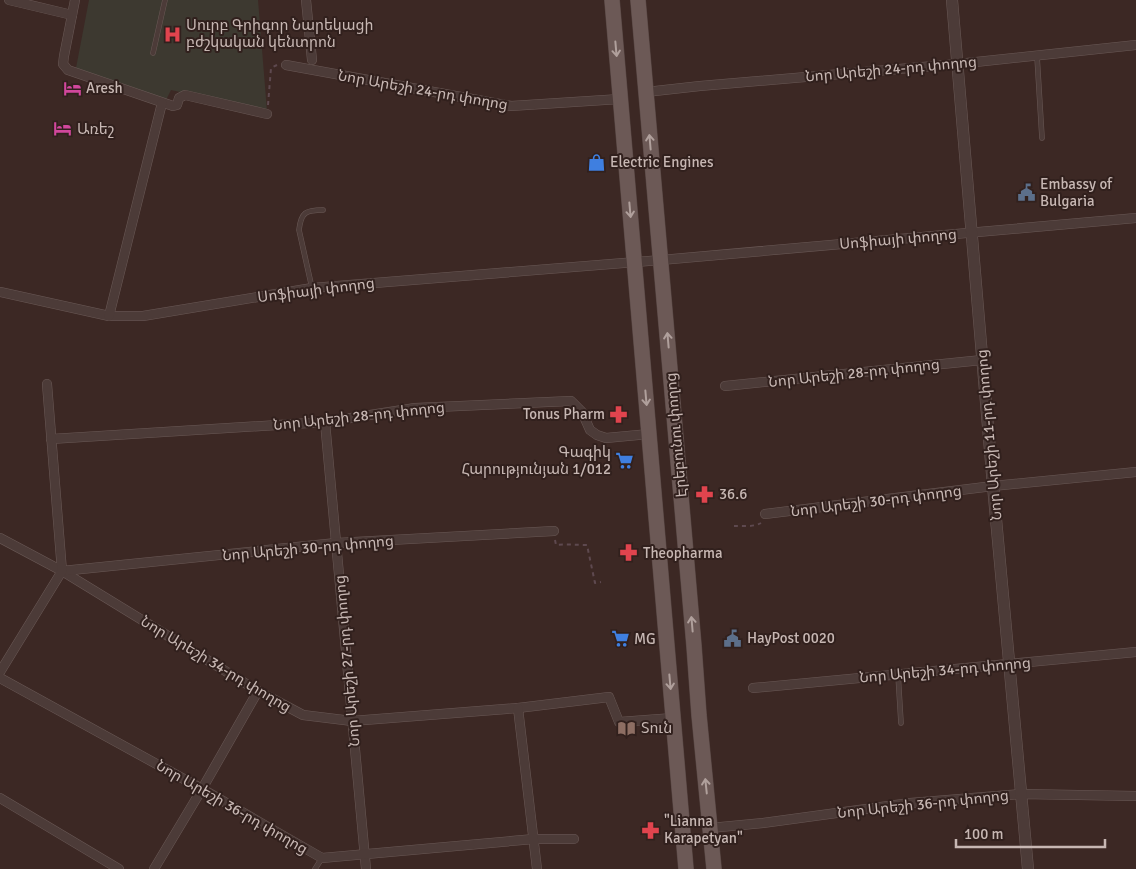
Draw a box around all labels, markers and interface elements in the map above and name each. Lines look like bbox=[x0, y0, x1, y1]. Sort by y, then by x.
place label: Սուրբ Գրիգոր Նարեկացի բժշկական կենտրոն bbox=[186, 16, 374, 51]
hospital icon: Սուրբ Գրիգոր Նարեկացի բժշկական կենտրոն bbox=[162, 24, 182, 44]
one-way arrow bbox=[611, 40, 621, 56]
street label: Նոր Արեշի 24-րդ փողոց bbox=[804, 53, 978, 85]
street label: Նոր Արեշի 24-րդ փողոց bbox=[337, 66, 509, 114]
hotel icon: Aresh bbox=[62, 78, 82, 98]
place label: Aresh bbox=[86, 79, 123, 97]
hotel icon: Առեշ bbox=[53, 119, 73, 139]
place label: Առեշ bbox=[77, 120, 114, 138]
one-way arrow bbox=[646, 134, 655, 150]
shop icon: Electric Engines bbox=[586, 152, 606, 172]
place label: Electric Engines bbox=[610, 153, 714, 171]
place label: Embassy of Bulgaria bbox=[1040, 175, 1113, 210]
public building icon: Embassy of Bulgaria bbox=[1016, 183, 1036, 203]
one-way arrow bbox=[625, 202, 635, 218]
street label: Սոֆիայի փողոց bbox=[838, 225, 958, 253]
street label: Սոֆիայի փողոց bbox=[256, 274, 376, 306]
one-way arrow bbox=[663, 332, 672, 348]
street label: Նոր Արեշի 11-րդ փողոց bbox=[973, 349, 1005, 521]
street label: Նոր Արեշի 28-րդ փողոց bbox=[767, 355, 941, 391]
street label: Էրեբունու փողոց bbox=[662, 372, 690, 498]
one-way arrow bbox=[641, 390, 651, 406]
street label: Նոր Արեշի 28-րդ փողոց bbox=[272, 398, 446, 434]
pharmacy icon: Tonus Pharm bbox=[609, 404, 629, 424]
place label: Tonus Pharm bbox=[523, 405, 605, 423]
place label: Գագիկ Հարությունյան 1/012 bbox=[462, 443, 611, 478]
supermarket icon: Գագիկ Հարությունյան 1/012 bbox=[615, 451, 635, 471]
street label: Նոր Արեշի 30-րդ փողոց bbox=[789, 482, 963, 520]
pharmacy icon: 36.6 bbox=[695, 484, 715, 504]
place label: 36.6 bbox=[719, 485, 747, 503]
street label: Նոր Արեշի 30-րդ փողոց bbox=[221, 532, 395, 564]
pharmacy icon: Theopharma bbox=[619, 543, 639, 563]
place label: Theopharma bbox=[643, 544, 723, 562]
street label: Նոր Արեշի 27-րդ փողոց bbox=[331, 574, 363, 748]
street label: Նոր Արեշի 34-րդ փողոց bbox=[138, 612, 294, 716]
one-way arrow bbox=[688, 616, 697, 632]
public building icon: HayPost 0020 bbox=[723, 628, 743, 648]
supermarket icon: MG bbox=[610, 629, 630, 649]
place label: HayPost 0020 bbox=[747, 629, 835, 647]
place label: MG bbox=[634, 630, 656, 648]
street label: Նոր Արեշի 34-րդ փողոց bbox=[858, 654, 1032, 686]
one-way arrow bbox=[665, 674, 675, 690]
library icon: Տուն bbox=[617, 718, 637, 738]
place label: Տուն bbox=[641, 719, 672, 737]
street label: Նոր Արեշի 36-րդ փողոց bbox=[153, 756, 311, 858]
one-way arrow bbox=[701, 778, 711, 794]
street label: Նոր Արեշի 36-րդ փողոց bbox=[836, 786, 1010, 822]
place label: "Lianna Karapetyan" bbox=[664, 812, 743, 847]
scale bar bbox=[956, 816, 1105, 848]
pharmacy icon: "Lianna Karapetyan" bbox=[640, 820, 660, 840]
text: 100 m bbox=[964, 825, 1004, 843]

